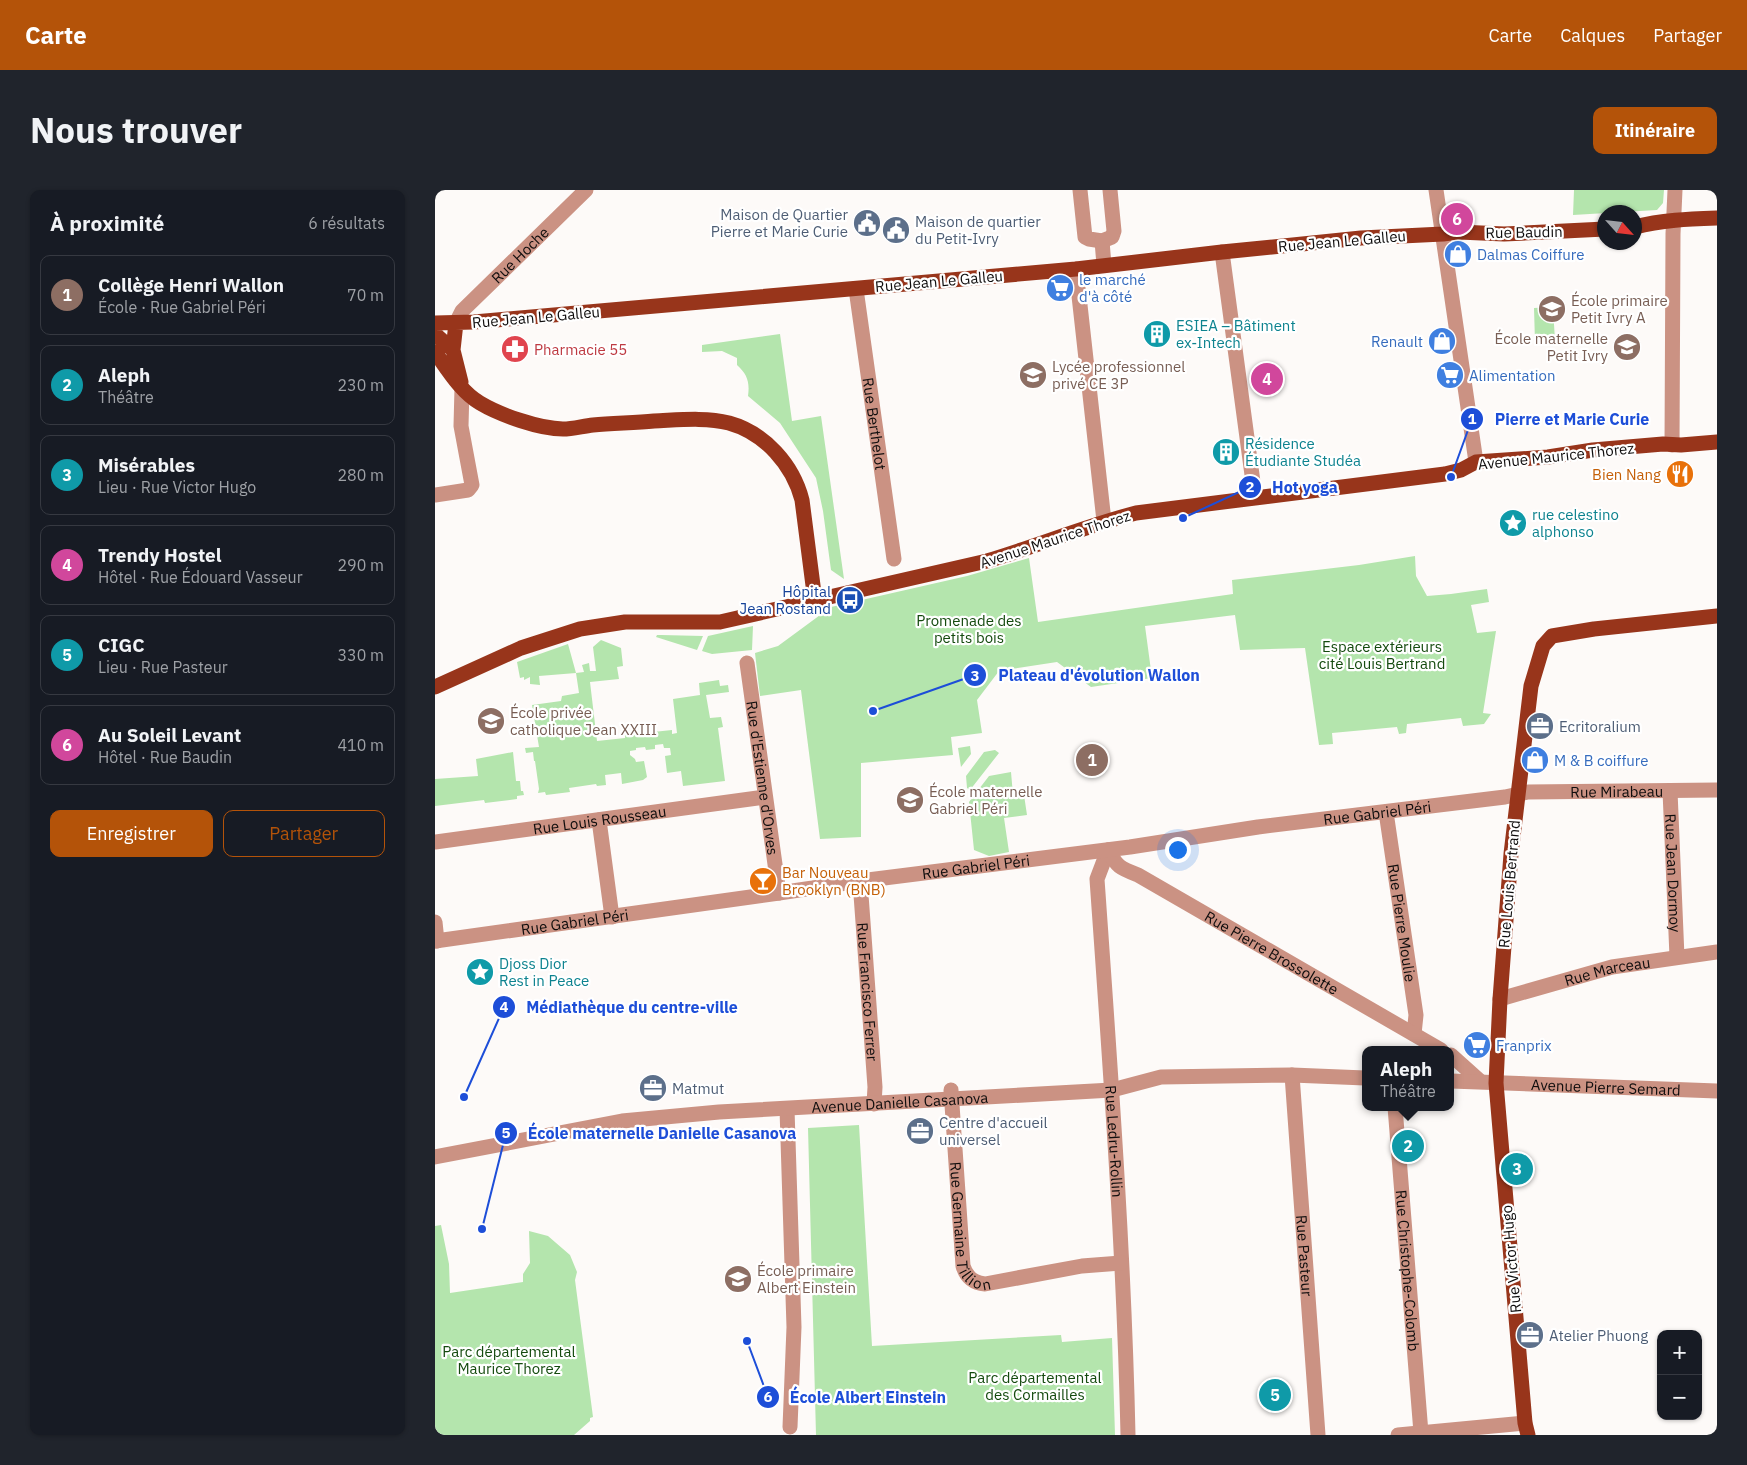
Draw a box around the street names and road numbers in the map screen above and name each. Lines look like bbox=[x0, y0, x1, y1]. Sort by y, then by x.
street label: Rue Hoche bbox=[487, 222, 553, 287]
street label: Rue Baudin bbox=[1485, 222, 1563, 242]
street label: Rue Jean Le Galleu bbox=[1277, 226, 1407, 256]
street label: Rue Jean Le Galleu bbox=[874, 266, 1004, 296]
street label: Rue Jean Le Galleu bbox=[471, 302, 601, 332]
street label: Rue Berthelot bbox=[859, 376, 891, 471]
street label: Avenue Maurice Thorez bbox=[1477, 438, 1635, 474]
street label: Avenue Maurice Thorez bbox=[977, 506, 1133, 572]
street label: Rue d'Estienne d'Orves bbox=[743, 699, 783, 856]
street label: Rue Mirabeau bbox=[1570, 781, 1663, 801]
street label: Rue Gabriel Péri bbox=[1322, 797, 1432, 828]
street label: Rue Louis Rousseau bbox=[532, 801, 667, 838]
street label: Rue Jean Dormoy bbox=[1661, 813, 1685, 933]
street label: Rue Louis Bertrand bbox=[1494, 819, 1524, 949]
street label: Rue Gabriel Péri bbox=[921, 850, 1031, 883]
street label: Rue Pierre Moulie bbox=[1384, 863, 1420, 983]
street label: Rue Gabriel Péri bbox=[520, 905, 630, 938]
street label: Rue Pierre Brossolette bbox=[1201, 906, 1342, 998]
street label: Rue Francisco Ferrer bbox=[854, 922, 883, 1062]
street label: Rue Marceau bbox=[1562, 952, 1651, 990]
street label: Avenue Pierre Semard bbox=[1531, 1075, 1681, 1099]
street label: Rue Ledru-Rollin bbox=[1102, 1085, 1128, 1198]
street label: Avenue Danielle Casanova bbox=[811, 1087, 989, 1116]
street label: Rue Germaine Tillion bbox=[946, 1161, 992, 1294]
street label: Rue Christophe-Colomb bbox=[1392, 1189, 1424, 1352]
street label: Rue Victor Hugo bbox=[1497, 1204, 1525, 1314]
street label: Rue Pasteur bbox=[1293, 1214, 1317, 1297]

